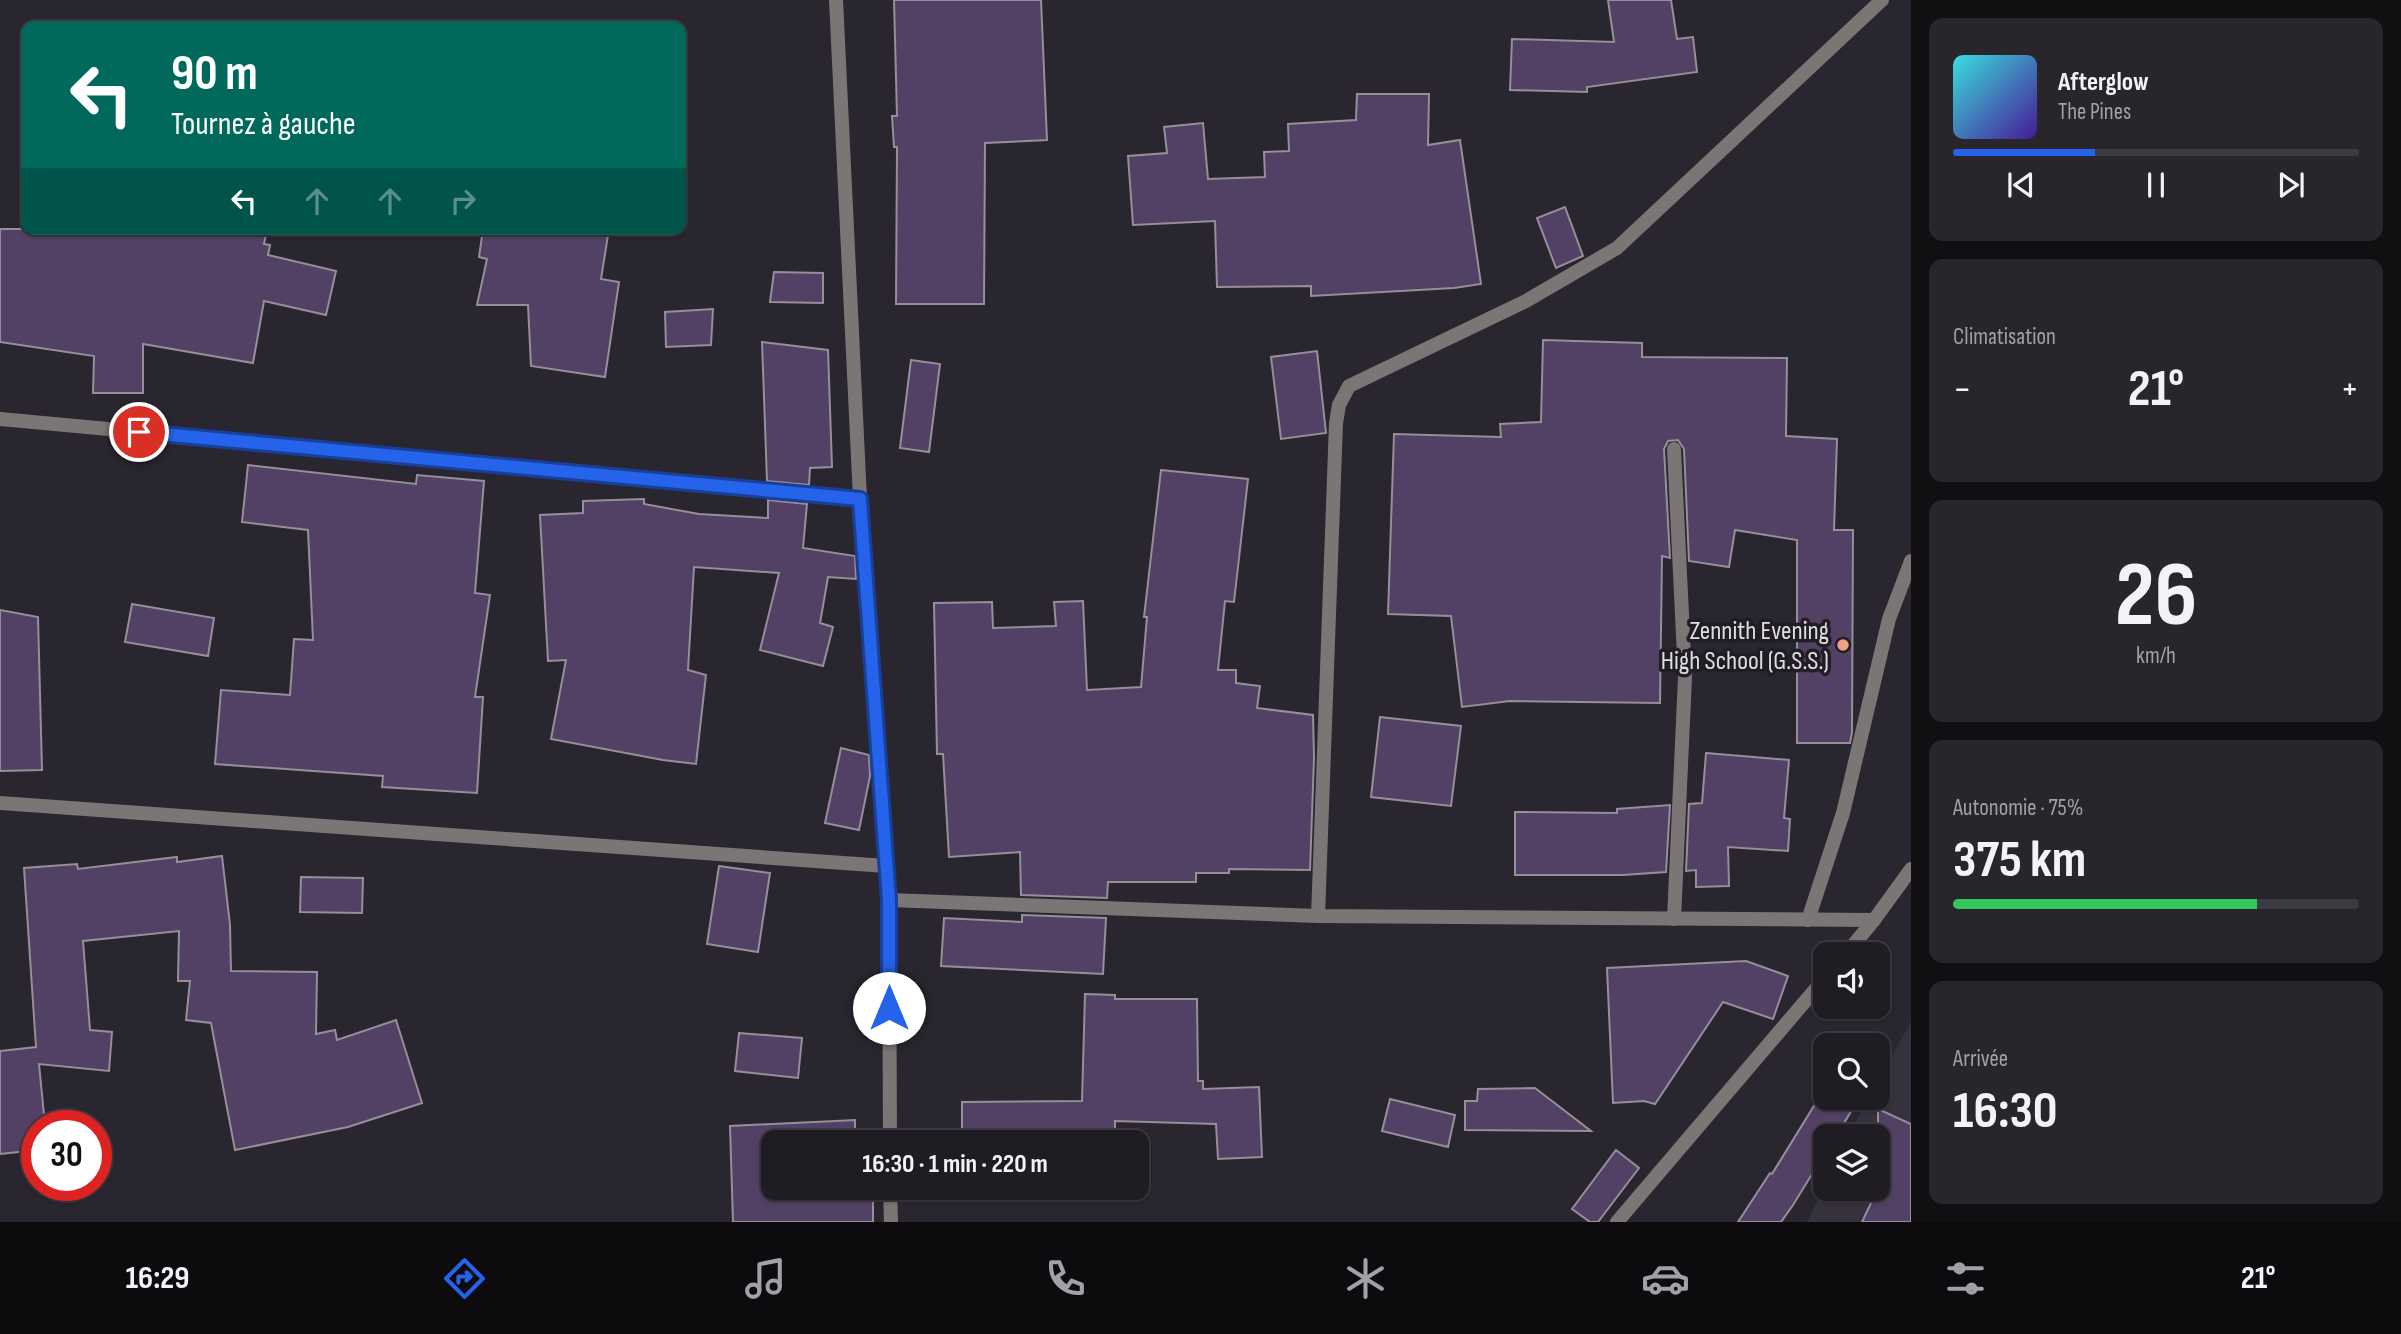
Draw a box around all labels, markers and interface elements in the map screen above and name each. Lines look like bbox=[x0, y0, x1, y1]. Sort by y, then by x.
text: 90 m bbox=[171, 45, 258, 104]
icon: left bbox=[56, 49, 147, 140]
text: Afterglow bbox=[2058, 67, 2149, 98]
text: The Pines bbox=[2058, 98, 2131, 126]
text: Tournez à gauche bbox=[171, 105, 356, 144]
icon: previous bbox=[2002, 166, 2040, 204]
icon: pause bbox=[2137, 166, 2175, 204]
icon: next bbox=[2272, 166, 2310, 204]
icon: left bbox=[225, 182, 263, 220]
icon: ahead bbox=[298, 182, 336, 220]
icon: ahead bbox=[371, 182, 409, 220]
icon: right bbox=[444, 182, 482, 220]
text: Climatisation bbox=[1953, 323, 2056, 351]
text: 21° bbox=[2128, 358, 2184, 421]
text: − bbox=[1953, 367, 1972, 412]
text: + bbox=[2340, 367, 2359, 412]
pin bbox=[109, 402, 169, 462]
icon: arrive bbox=[120, 413, 158, 451]
text: 26 bbox=[2115, 542, 2197, 651]
place label: Zennith Evening High School (G.S.S.) bbox=[1661, 616, 1829, 677]
marker: Zennith Evening High School (G.S.S.) bbox=[1835, 637, 1851, 653]
text: km/h bbox=[2136, 642, 2176, 670]
text: Autonomie · 75% bbox=[1953, 794, 2083, 822]
text: 375 km bbox=[1953, 829, 2086, 892]
map controls bbox=[1813, 942, 1890, 1201]
button: sound bbox=[1813, 942, 1890, 1019]
position arrow bbox=[852, 971, 926, 1045]
button: search bbox=[1813, 1033, 1890, 1110]
text: Arrivée bbox=[1953, 1045, 2008, 1073]
text: 16:30 bbox=[1953, 1080, 2058, 1143]
speed limit sign: 30 bbox=[21, 1110, 112, 1201]
button: layers bbox=[1813, 1124, 1890, 1201]
text: 16:30 · 1 min · 220 m bbox=[862, 1149, 1048, 1180]
icon: directions bbox=[440, 1254, 489, 1303]
icon: music bbox=[741, 1254, 790, 1303]
icon: phone bbox=[1041, 1254, 1090, 1303]
icon: climate bbox=[1341, 1254, 1390, 1303]
icon: car bbox=[1641, 1254, 1690, 1303]
icon: filters bbox=[1941, 1254, 1990, 1303]
text: 16:29 bbox=[126, 1259, 189, 1298]
text: 21° bbox=[2241, 1259, 2275, 1298]

